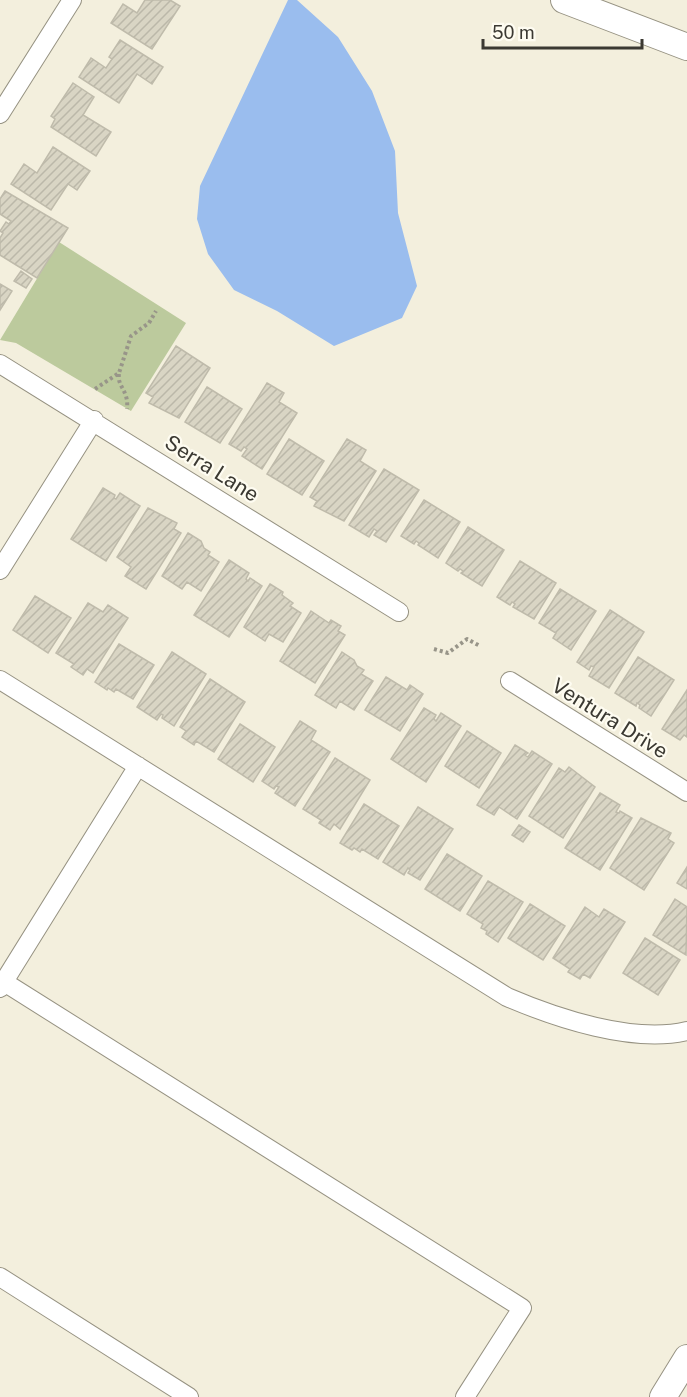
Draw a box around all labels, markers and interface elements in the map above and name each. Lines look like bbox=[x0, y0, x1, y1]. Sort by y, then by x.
scale bar bbox=[483, 12, 642, 50]
text: 50 m bbox=[492, 22, 535, 43]
street label: Serra Lane bbox=[160, 429, 264, 507]
street label: Ventura Drive bbox=[547, 672, 673, 764]

